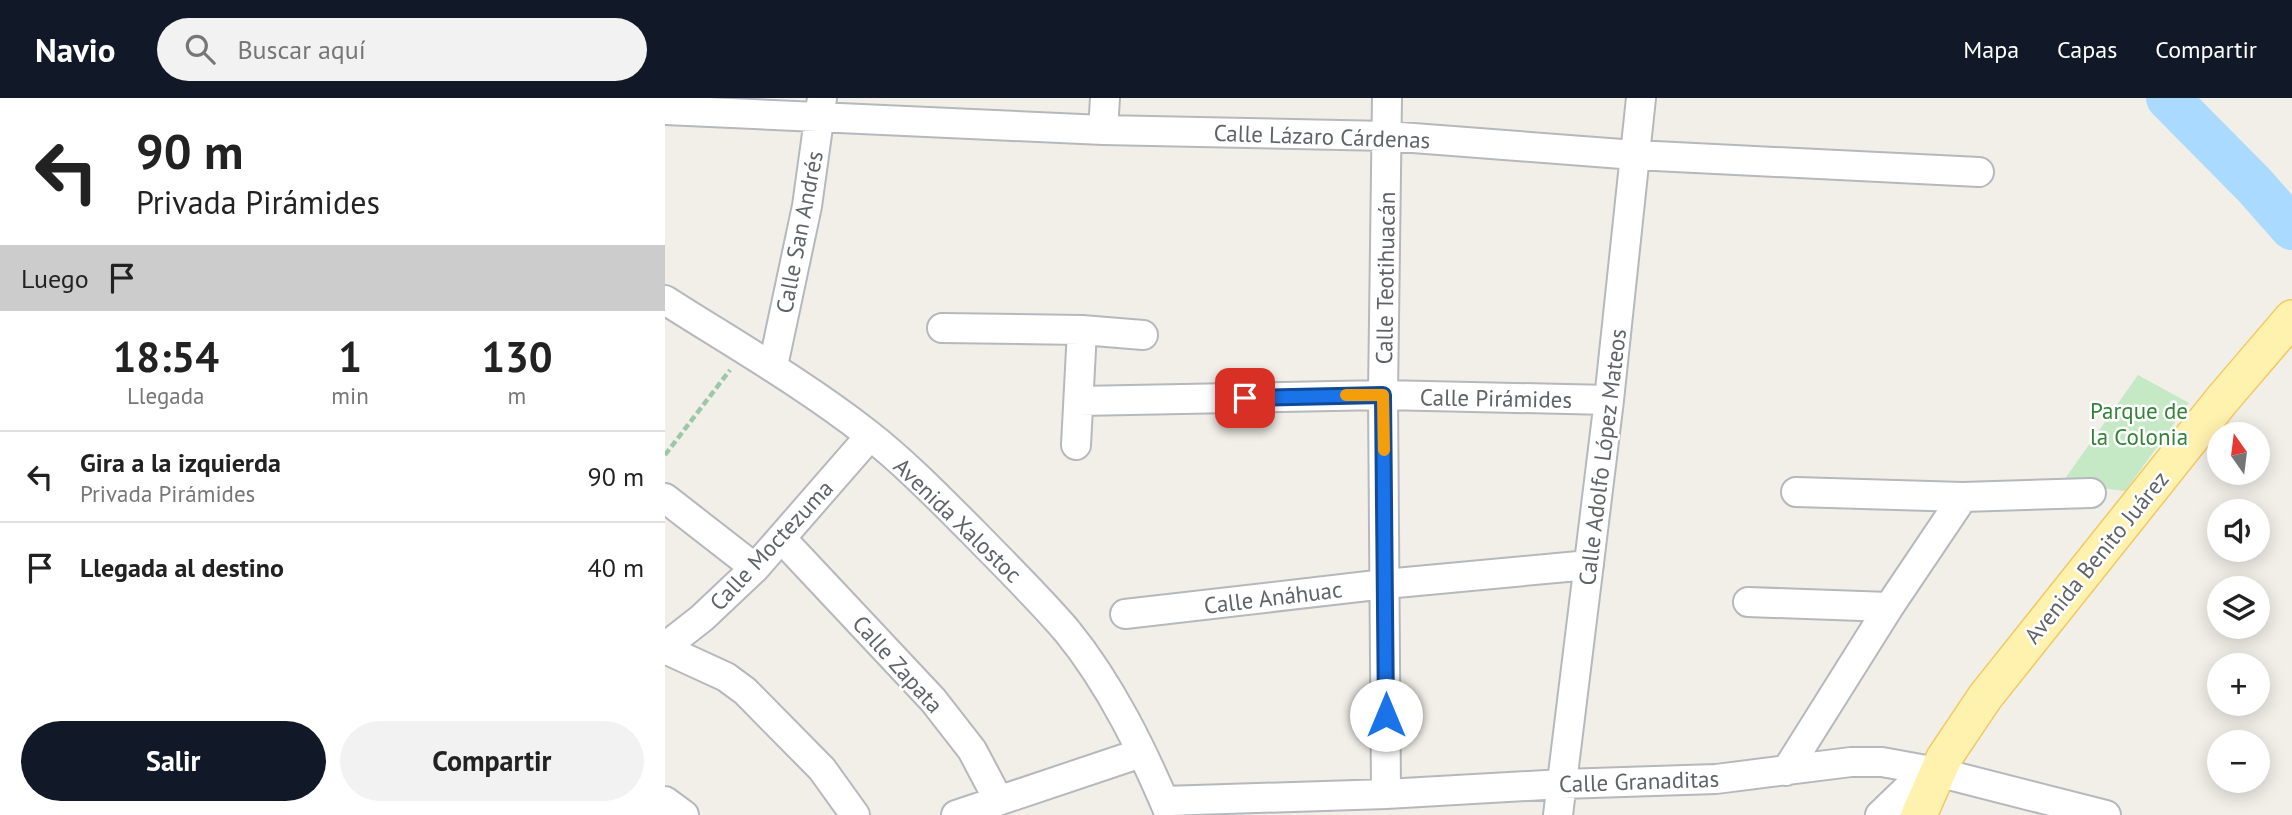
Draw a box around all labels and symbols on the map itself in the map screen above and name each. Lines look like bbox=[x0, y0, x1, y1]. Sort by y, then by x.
street label: Calle Lázaro Cárdenas bbox=[1213, 118, 1431, 154]
street label: Calle San Andrés bbox=[769, 148, 829, 316]
street label: Calle Teotihuacán bbox=[1369, 191, 1401, 365]
street label: Calle Adolfo López Mateos bbox=[1572, 327, 1632, 587]
pin bbox=[1215, 368, 1275, 428]
street label: Calle Pirámides bbox=[1420, 382, 1572, 414]
park label: Parque de la Colonia bbox=[2090, 396, 2188, 451]
north arrow bbox=[2207, 422, 2270, 485]
street label: Avenida Xalostoc bbox=[888, 452, 1028, 588]
street label: Avenida Benito Juárez bbox=[2017, 465, 2175, 649]
street label: Calle Moctezuma bbox=[703, 474, 839, 616]
street label: Calle Anáhuac bbox=[1202, 574, 1344, 620]
street label: Calle Zapata bbox=[847, 609, 949, 719]
position arrow bbox=[1349, 678, 1423, 752]
street label: Calle Granaditas bbox=[1558, 764, 1720, 798]

